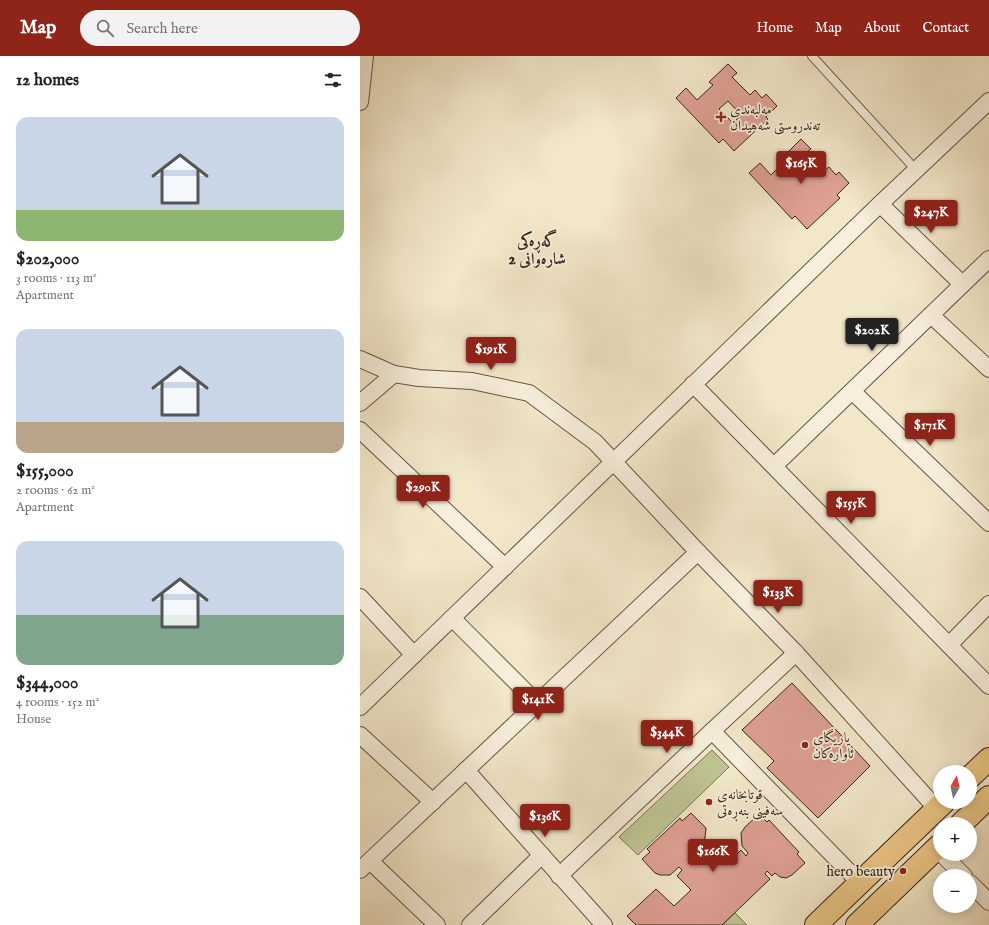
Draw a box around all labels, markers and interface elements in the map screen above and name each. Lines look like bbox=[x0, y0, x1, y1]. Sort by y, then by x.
search box bbox=[80, 10, 360, 46]
text: Map bbox=[20, 16, 56, 40]
icon: search bbox=[94, 17, 116, 39]
text: Search here bbox=[126, 19, 198, 38]
text: Home bbox=[757, 19, 793, 37]
text: Map bbox=[815, 19, 842, 37]
text: About bbox=[864, 19, 900, 37]
text: Contact bbox=[922, 19, 969, 37]
icon: filters bbox=[322, 69, 344, 91]
text: 12 homes bbox=[16, 70, 79, 91]
place label: مەلبەندی تەندروستی شەهیدان bbox=[730, 101, 820, 135]
marker: مەلبەندی تەندروستی شەهیدان bbox=[715, 111, 727, 123]
icon: home bbox=[144, 143, 216, 215]
pin: $165K bbox=[773, 151, 829, 185]
text: $165K bbox=[785, 155, 817, 172]
pin: $247K bbox=[903, 200, 959, 234]
text: $247K bbox=[914, 204, 948, 221]
district label: گەڕەکی شارەوانی 2 bbox=[508, 229, 566, 270]
text: $202,000 bbox=[16, 249, 79, 270]
text: 3 rooms · 113 m² bbox=[16, 270, 97, 287]
text: Apartment bbox=[16, 287, 74, 304]
pin: $202K bbox=[844, 318, 900, 352]
text: $202K bbox=[854, 322, 890, 339]
pin: $191K bbox=[463, 337, 519, 371]
text: $191K bbox=[475, 341, 507, 358]
icon: home bbox=[144, 355, 216, 427]
pin: $171K bbox=[902, 413, 958, 447]
text: $171K bbox=[914, 417, 946, 434]
text: $155,000 bbox=[16, 461, 74, 482]
pin: $290K bbox=[395, 475, 451, 509]
text: $290K bbox=[406, 479, 440, 496]
text: 2 rooms · 62 m² bbox=[16, 482, 95, 499]
pin: $155K bbox=[823, 491, 879, 525]
text: $155K bbox=[836, 495, 866, 512]
text: Apartment bbox=[16, 499, 74, 516]
icon: home bbox=[144, 567, 216, 639]
pin: $133K bbox=[750, 580, 806, 614]
text: $133K bbox=[762, 584, 794, 601]
text: $344,000 bbox=[16, 673, 78, 694]
pin: $141K bbox=[510, 687, 566, 721]
text: $141K bbox=[522, 691, 554, 708]
text: 4 rooms · 152 m² bbox=[16, 694, 99, 711]
text: House bbox=[16, 711, 51, 728]
pin: $344K bbox=[639, 720, 695, 754]
text: $344K bbox=[650, 724, 684, 741]
place label: یاریگای ئاوارەکان bbox=[813, 728, 854, 763]
marker: یاریگای ئاوارەکان bbox=[800, 740, 810, 750]
north arrow bbox=[933, 765, 977, 809]
map controls bbox=[933, 765, 977, 913]
place label: قوتابخانەی سەفینی بنەڕەتی bbox=[717, 786, 783, 822]
marker: قوتابخانەی سەفینی بنەڕەتی bbox=[704, 797, 714, 807]
pin: $136K bbox=[517, 804, 573, 838]
text: $136K bbox=[529, 808, 561, 825]
button: + bbox=[933, 817, 977, 861]
pin: $166K bbox=[685, 839, 741, 873]
text: $166K bbox=[697, 843, 729, 860]
place label: hero beauty bbox=[827, 863, 895, 881]
marker: hero beauty bbox=[898, 866, 908, 876]
button: − bbox=[933, 869, 977, 913]

